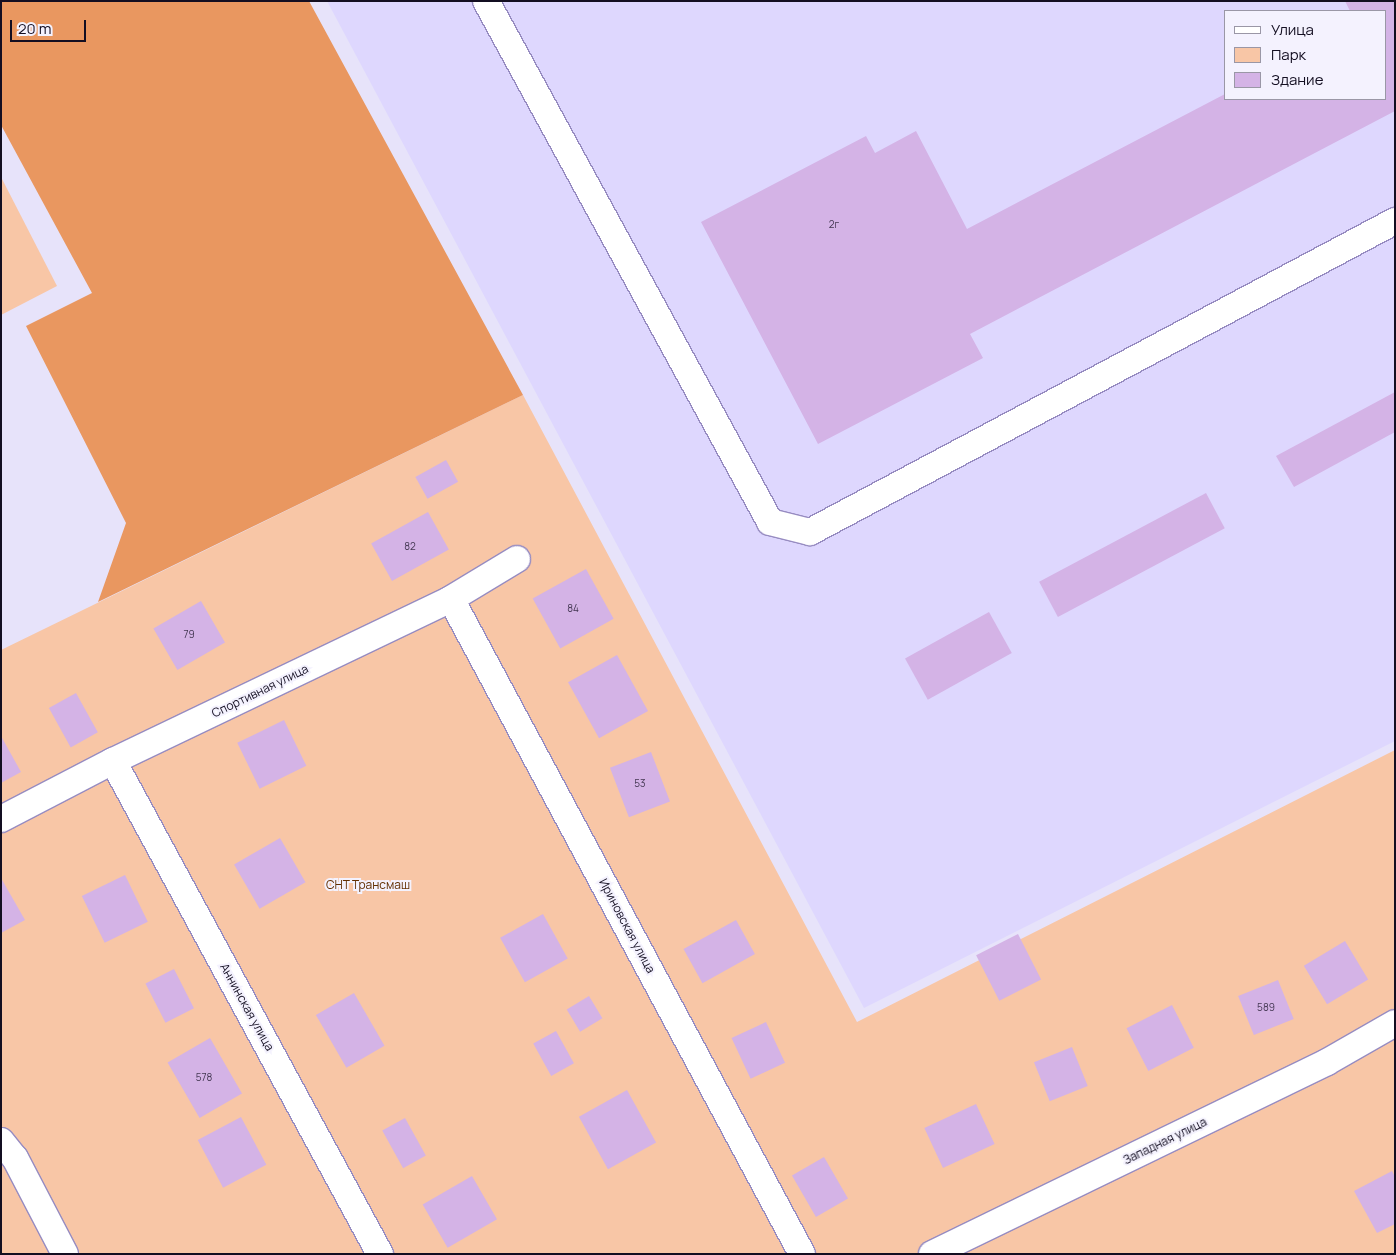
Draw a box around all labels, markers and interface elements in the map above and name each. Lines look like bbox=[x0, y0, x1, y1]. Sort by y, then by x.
scale bar bbox=[12, 10, 89, 42]
legend bbox=[1224, 10, 1386, 100]
text: 20 m bbox=[18, 18, 51, 39]
text: Улица bbox=[1271, 19, 1314, 40]
text: Парк bbox=[1271, 44, 1306, 65]
text: Здание bbox=[1271, 69, 1323, 90]
house number: 2г bbox=[829, 219, 839, 231]
house number: 82 bbox=[404, 541, 416, 553]
house number: 84 bbox=[567, 603, 579, 615]
house number: 79 bbox=[183, 629, 195, 641]
street label: Спортивная улица bbox=[209, 661, 311, 721]
house number: 53 bbox=[634, 778, 646, 790]
street label: Ириновская улица bbox=[596, 876, 658, 976]
park label: СНТ Трансмаш bbox=[326, 878, 410, 892]
street label: Аннинская улица bbox=[217, 961, 277, 1053]
house number: 589 bbox=[1257, 1002, 1275, 1014]
house number: 578 bbox=[196, 1072, 212, 1084]
street label: Западная улица bbox=[1121, 1115, 1209, 1167]

